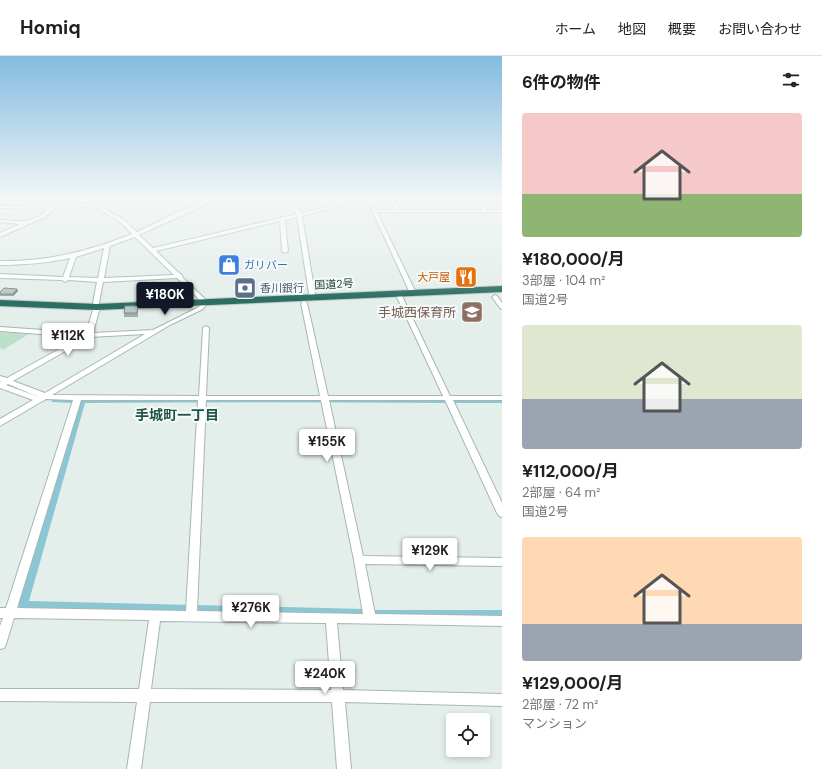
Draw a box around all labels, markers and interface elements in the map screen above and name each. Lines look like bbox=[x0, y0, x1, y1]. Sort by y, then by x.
text: Homiq bbox=[20, 15, 81, 40]
text: ホーム bbox=[554, 20, 596, 38]
text: 地図 bbox=[618, 20, 646, 38]
text: 概要 bbox=[668, 20, 696, 38]
text: お問い合わせ bbox=[718, 20, 802, 38]
icon: filters bbox=[780, 69, 802, 91]
text: 6件の物件 bbox=[522, 71, 601, 93]
icon: home bbox=[626, 139, 698, 211]
text: ¥180,000/月 bbox=[522, 248, 625, 270]
shop icon: ガリバー bbox=[216, 252, 242, 278]
place label: ガリバー bbox=[244, 258, 288, 272]
restaurant icon: 大戸屋 bbox=[453, 264, 479, 290]
place label: 大戸屋 bbox=[417, 270, 450, 284]
text: 3部屋 · 104 m² bbox=[522, 272, 605, 289]
bank icon: 香川銀行 bbox=[232, 275, 258, 301]
street label: 国道2号 bbox=[314, 276, 354, 292]
place label: 香川銀行 bbox=[260, 281, 304, 295]
pin: ¥180K bbox=[137, 282, 193, 316]
text: ¥180K bbox=[145, 286, 185, 303]
text: 国道2号 bbox=[522, 291, 569, 308]
school or university icon: 手城西保育所 bbox=[459, 299, 485, 325]
place label: 手城西保育所 bbox=[378, 304, 456, 321]
pin: ¥112K bbox=[40, 323, 96, 357]
text: ¥112K bbox=[51, 327, 85, 344]
icon: home bbox=[626, 351, 698, 423]
district label: 手城町一丁目 bbox=[135, 406, 219, 424]
pin: ¥155K bbox=[299, 429, 355, 463]
text: ¥155K bbox=[308, 433, 346, 450]
text: ¥112,000/月 bbox=[522, 460, 619, 482]
text: 2部屋 · 64 m² bbox=[522, 484, 600, 501]
text: 国道2号 bbox=[522, 503, 569, 520]
pin: ¥129K bbox=[402, 538, 458, 572]
text: ¥129K bbox=[411, 542, 449, 559]
icon: home bbox=[626, 563, 698, 635]
pin: ¥276K bbox=[223, 595, 279, 629]
text: ¥276K bbox=[231, 599, 271, 616]
pin: ¥240K bbox=[297, 661, 353, 695]
text: ¥240K bbox=[304, 665, 346, 682]
text: ¥129,000/月 bbox=[522, 672, 623, 694]
text: 2部屋 · 72 m² bbox=[522, 696, 598, 713]
map controls bbox=[446, 713, 490, 757]
button: locate bbox=[446, 713, 490, 757]
text: マンション bbox=[522, 715, 587, 732]

